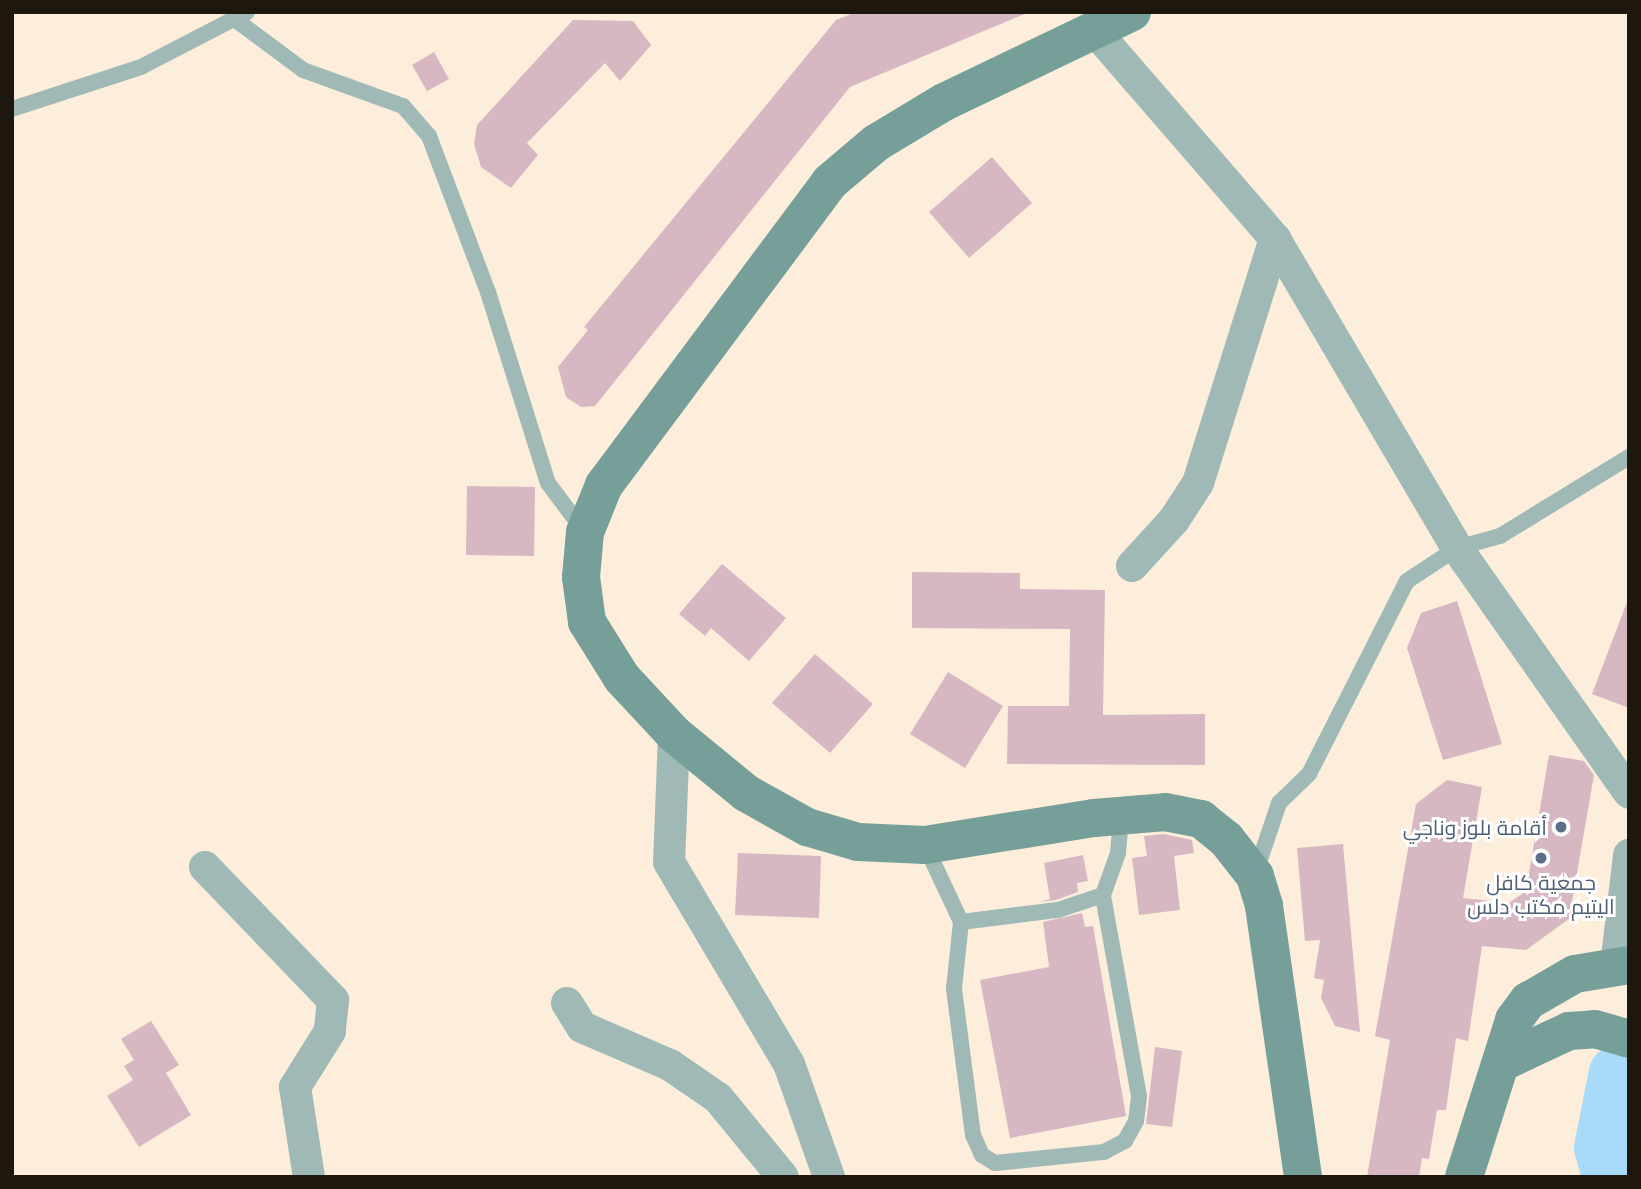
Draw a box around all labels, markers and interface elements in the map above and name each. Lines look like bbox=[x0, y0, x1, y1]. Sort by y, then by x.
place label: أقامة بلوز وناجي bbox=[1403, 814, 1547, 840]
marker: أقامة بلوز وناجي bbox=[1553, 819, 1569, 835]
marker: جمعية كافل اليتيم مكتب دلس bbox=[1533, 850, 1549, 866]
place label: جمعية كافل اليتيم مكتب دلس bbox=[1467, 869, 1615, 919]

